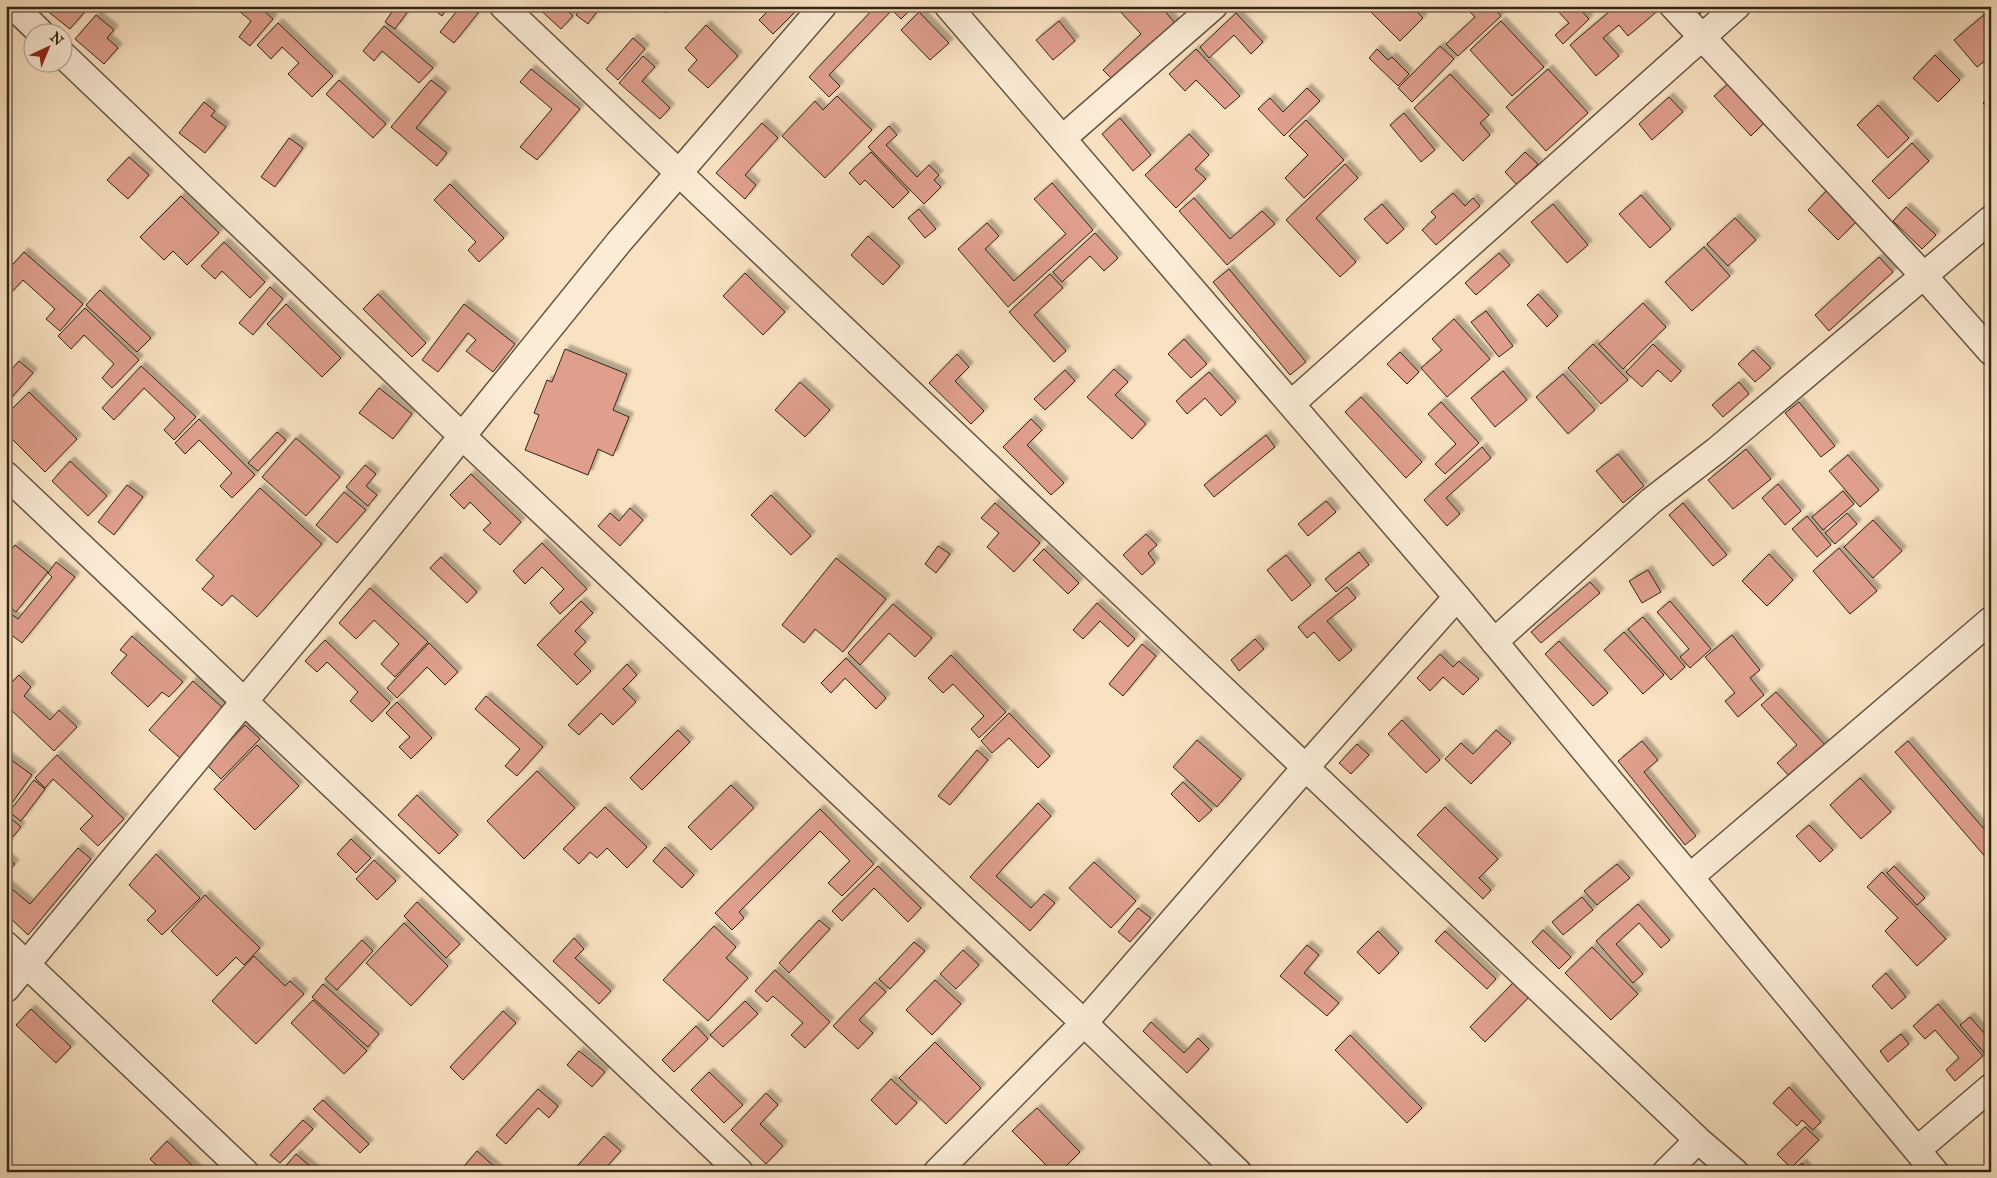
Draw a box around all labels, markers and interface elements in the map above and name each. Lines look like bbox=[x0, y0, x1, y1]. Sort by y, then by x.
north arrow bbox=[22, 22, 72, 72]
text: N bbox=[47, 29, 67, 49]

